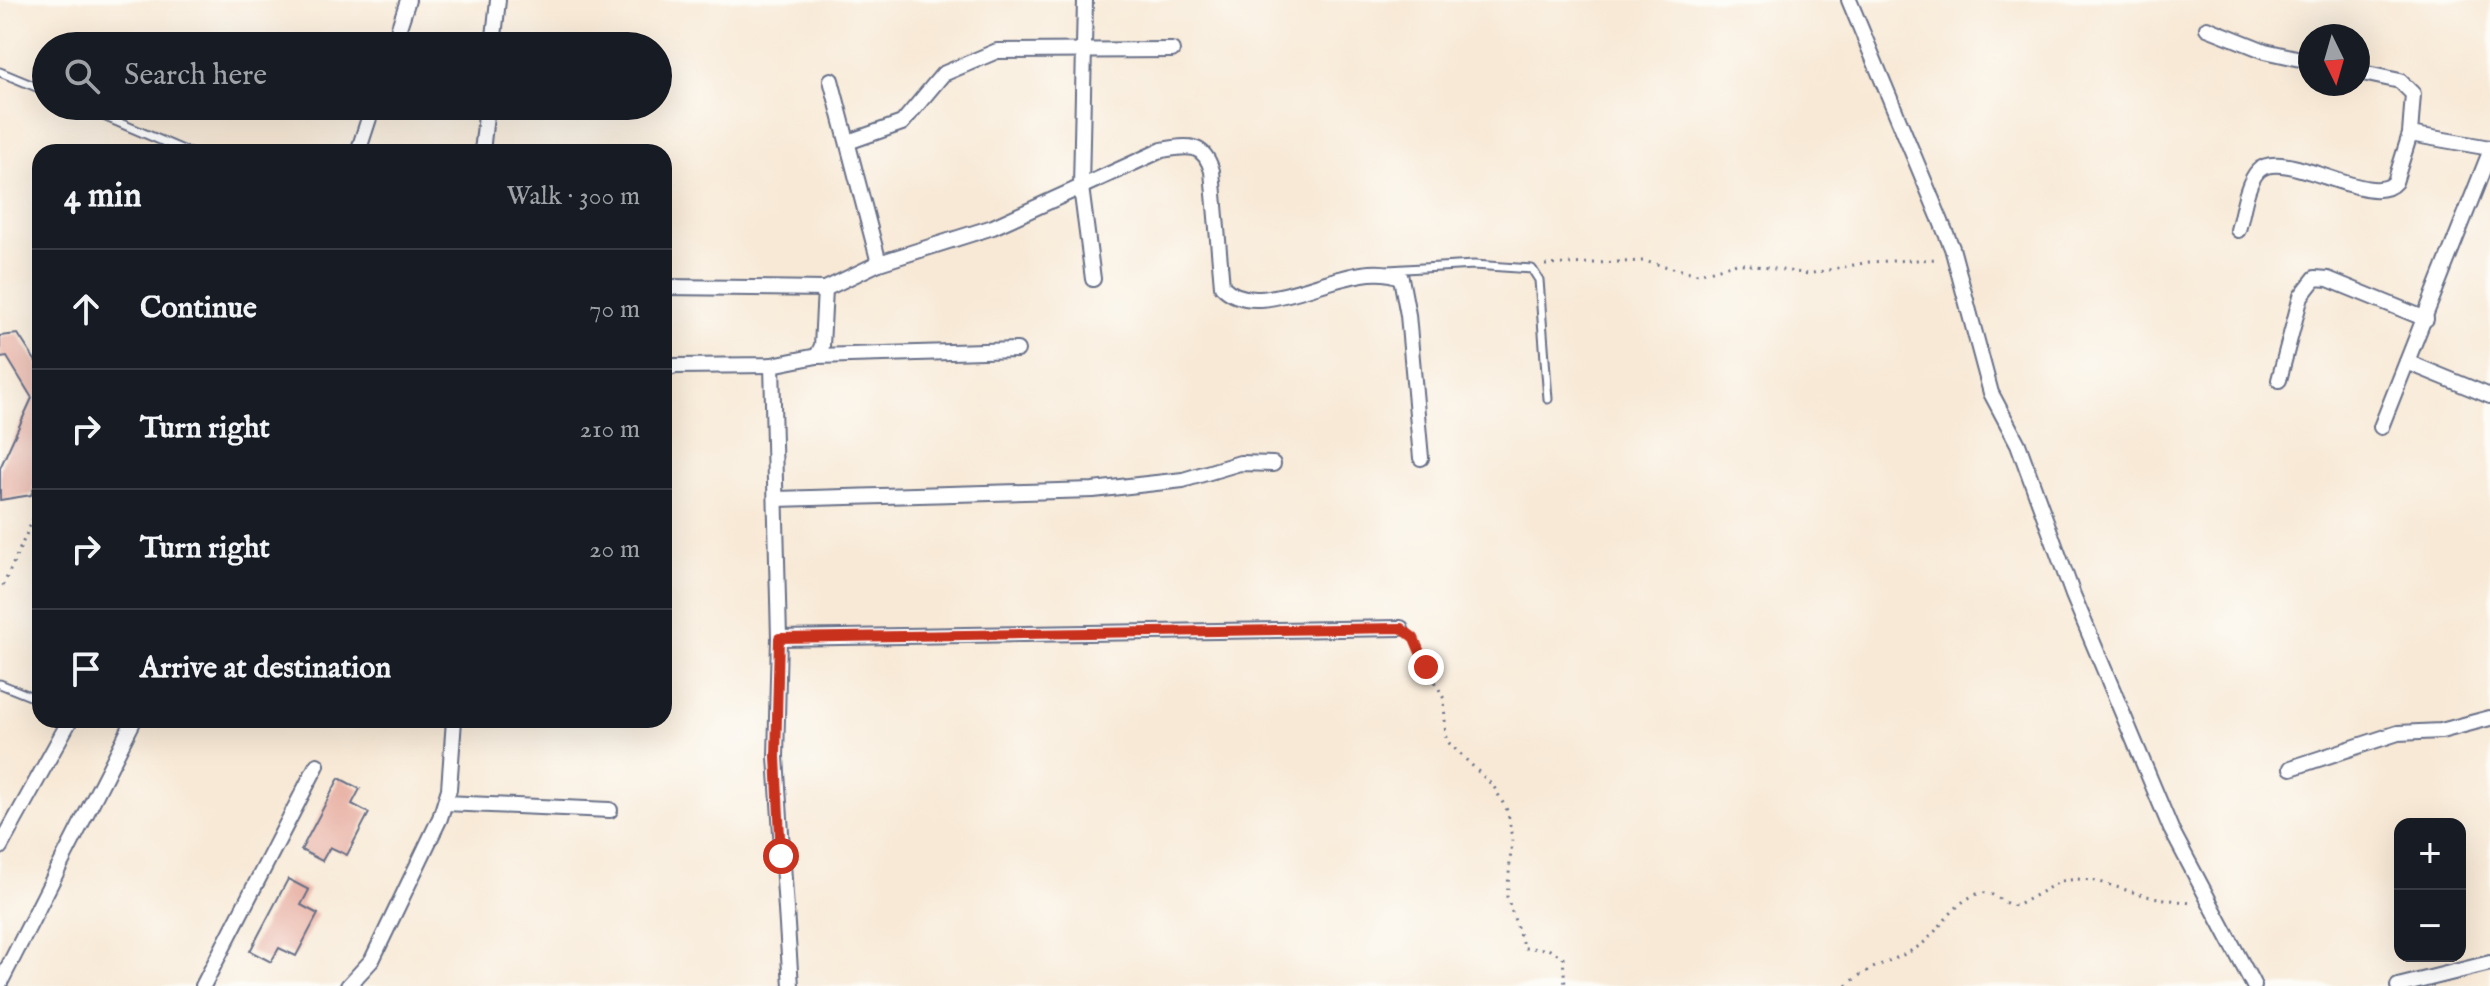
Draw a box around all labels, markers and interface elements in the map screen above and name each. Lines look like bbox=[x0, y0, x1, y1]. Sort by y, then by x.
north arrow bbox=[2298, 24, 2370, 96]
search box bbox=[32, 32, 672, 120]
icon: search bbox=[60, 54, 104, 98]
text: Search here bbox=[124, 57, 267, 95]
text: 4 min bbox=[64, 175, 142, 218]
text: Walk · 300 m bbox=[506, 180, 640, 213]
icon: ahead bbox=[64, 287, 108, 331]
text: Continue bbox=[140, 290, 257, 328]
text: 70 m bbox=[589, 293, 640, 326]
icon: right bbox=[64, 407, 108, 451]
text: Turn right bbox=[140, 410, 270, 448]
text: 210 m bbox=[580, 413, 640, 446]
icon: right bbox=[64, 527, 108, 571]
text: Turn right bbox=[140, 530, 270, 568]
text: 20 m bbox=[589, 533, 640, 566]
icon: arrive bbox=[64, 647, 108, 691]
route end bbox=[1408, 649, 1444, 685]
text: Arrive at destination bbox=[140, 650, 391, 688]
map controls bbox=[2394, 818, 2466, 962]
button: + bbox=[2394, 818, 2466, 890]
route start bbox=[763, 838, 799, 874]
button: − bbox=[2394, 890, 2466, 962]

